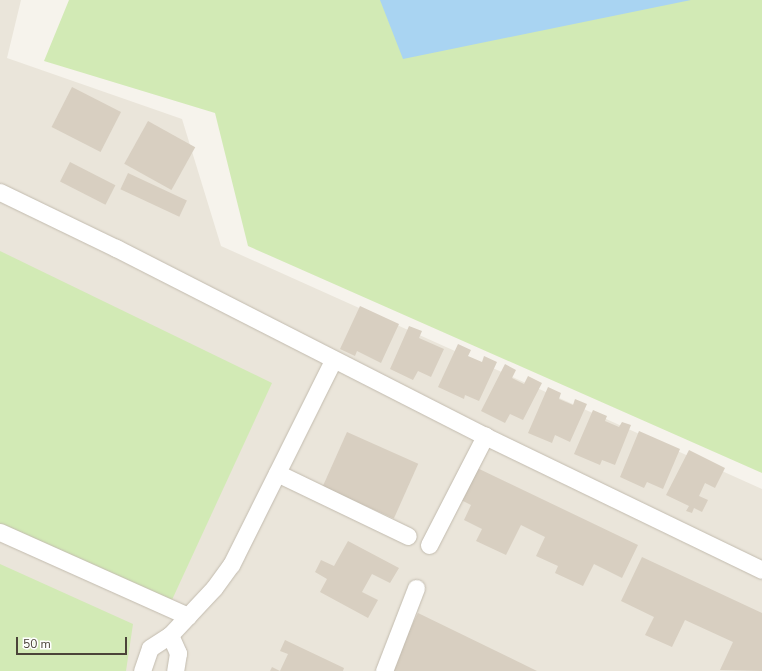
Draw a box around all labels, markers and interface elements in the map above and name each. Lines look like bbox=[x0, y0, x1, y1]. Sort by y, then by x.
scale bar bbox=[18, 629, 129, 655]
text: 50 m bbox=[23, 636, 51, 652]

